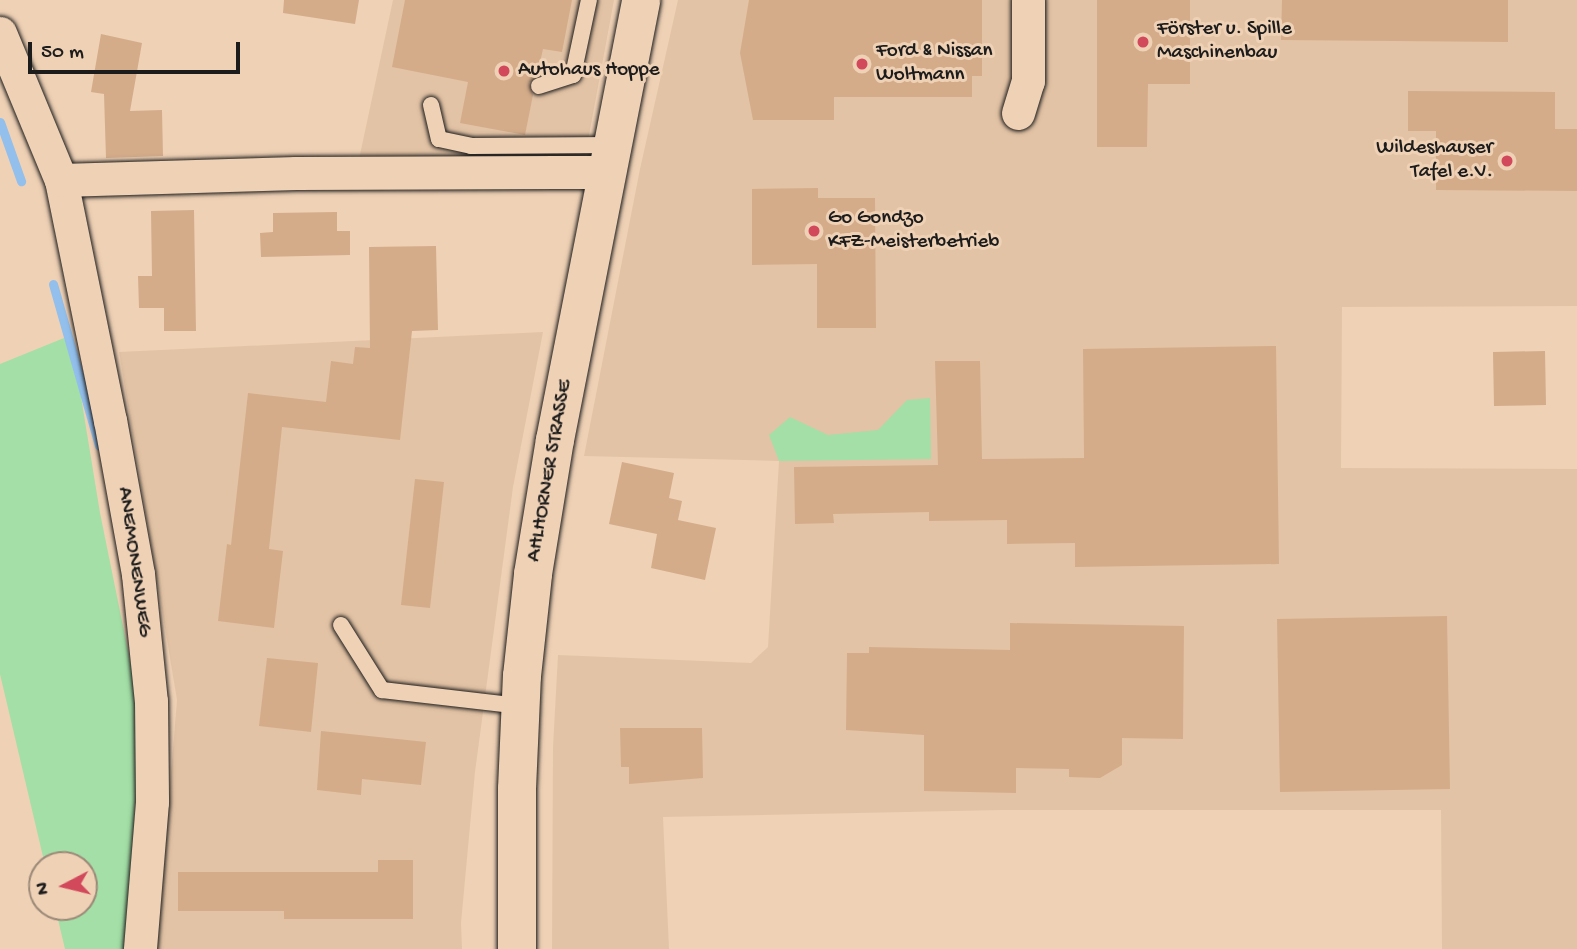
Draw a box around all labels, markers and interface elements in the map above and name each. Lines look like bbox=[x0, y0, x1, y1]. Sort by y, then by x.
place label: Förster u. Spille Maschinenbau bbox=[1157, 17, 1292, 67]
scale bar bbox=[32, 28, 243, 72]
marker: Förster u. Spille Maschinenbau bbox=[1135, 34, 1151, 50]
place label: Ford & Nissan Woltmann bbox=[876, 39, 992, 89]
text: 50 m bbox=[41, 41, 84, 66]
marker: Ford & Nissan Woltmann bbox=[854, 56, 870, 72]
place label: Autohaus Hoppe bbox=[518, 58, 660, 84]
marker: Autohaus Hoppe bbox=[496, 63, 512, 79]
place label: Wildeshauser Tafel e.V. bbox=[1376, 136, 1493, 186]
marker: Wildeshauser Tafel e.V. bbox=[1499, 153, 1515, 169]
place label: Go Gondzo KFZ-Meisterbetrieb bbox=[828, 206, 999, 256]
marker: Go Gondzo KFZ-Meisterbetrieb bbox=[806, 223, 822, 239]
street label: AHLHORNER STRASSE bbox=[523, 378, 579, 564]
street label: ANEMONENWEG bbox=[110, 485, 156, 639]
north arrow bbox=[28, 851, 98, 921]
text: N bbox=[31, 881, 56, 896]

